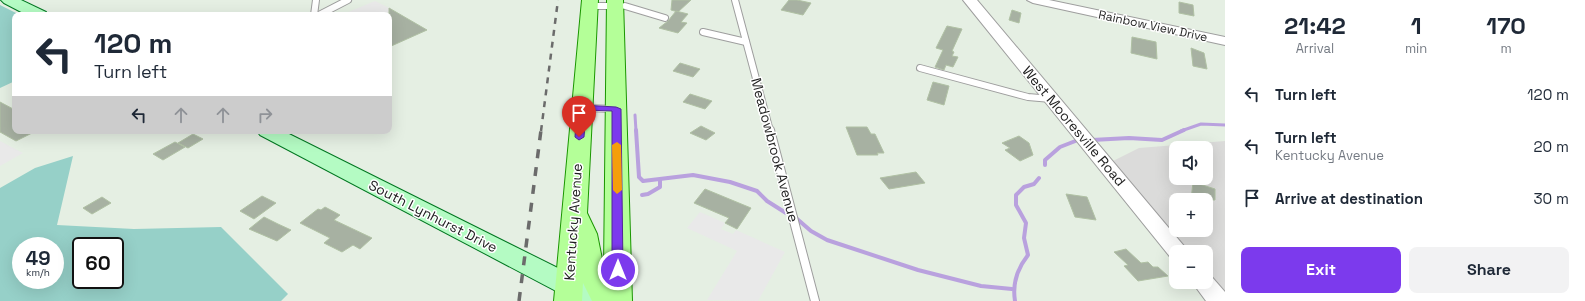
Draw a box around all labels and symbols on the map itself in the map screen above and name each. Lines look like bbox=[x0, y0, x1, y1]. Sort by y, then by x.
street label: Rainbow View Drive bbox=[1097, 7, 1209, 45]
street label: West Mooresville Road bbox=[1018, 62, 1130, 190]
street label: Meadowbrook Avenue bbox=[747, 76, 803, 224]
pin bbox=[562, 96, 596, 137]
street label: Kentucky Avenue bbox=[560, 163, 586, 281]
street label: South Lynhurst Drive bbox=[366, 176, 500, 256]
speed limit sign: 60 bbox=[72, 237, 124, 289]
position arrow bbox=[597, 249, 639, 291]

